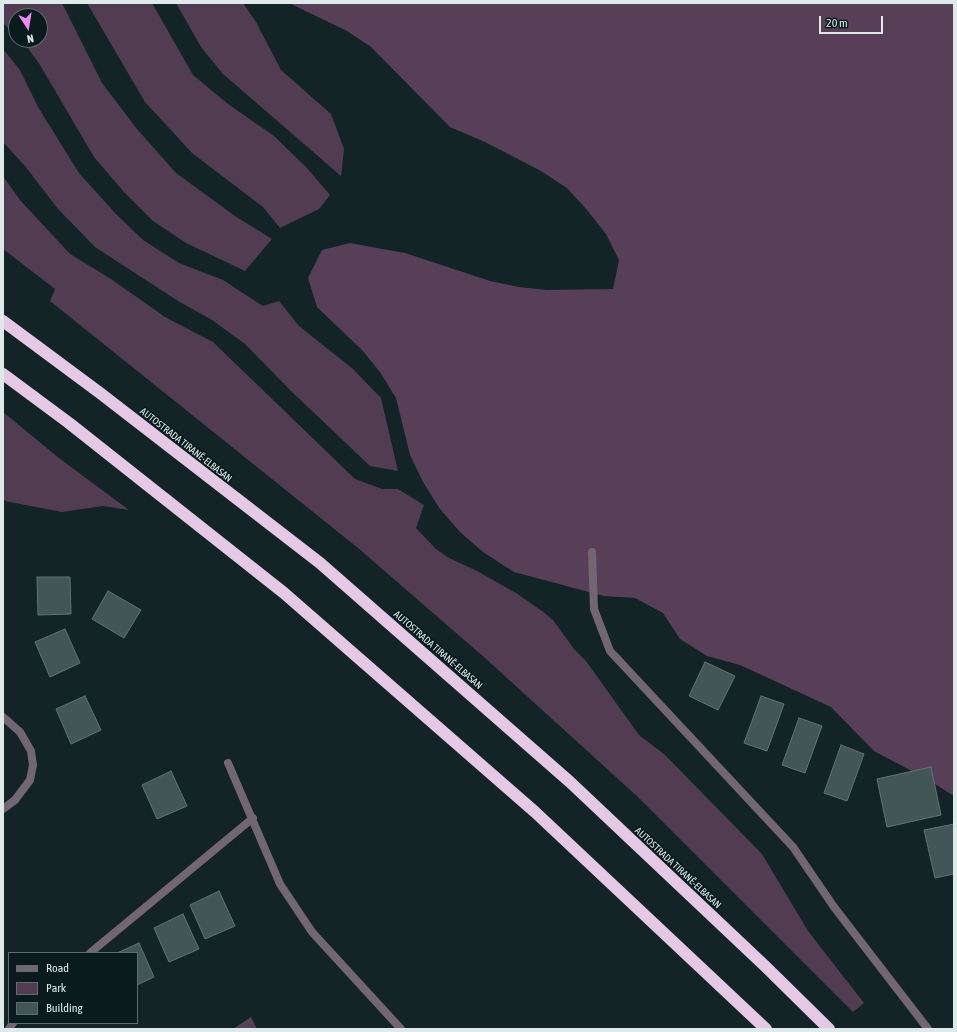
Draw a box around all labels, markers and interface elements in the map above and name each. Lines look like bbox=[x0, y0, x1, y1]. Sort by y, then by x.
north arrow bbox=[8, 8, 48, 48]
scale bar bbox=[821, 8, 885, 34]
text: 20 m bbox=[826, 16, 848, 30]
text: N bbox=[26, 32, 35, 45]
street label: AUTOSTRADA TIRANË-ELBASAN bbox=[138, 405, 234, 485]
street label: AUTOSTRADA TIRANË-ELBASAN bbox=[391, 608, 485, 692]
street label: AUTOSTRADA TIRANË-ELBASAN bbox=[632, 825, 724, 911]
legend bbox=[8, 952, 138, 1024]
text: Road bbox=[46, 961, 69, 975]
text: Park bbox=[46, 981, 66, 995]
text: Building bbox=[46, 1001, 83, 1015]

